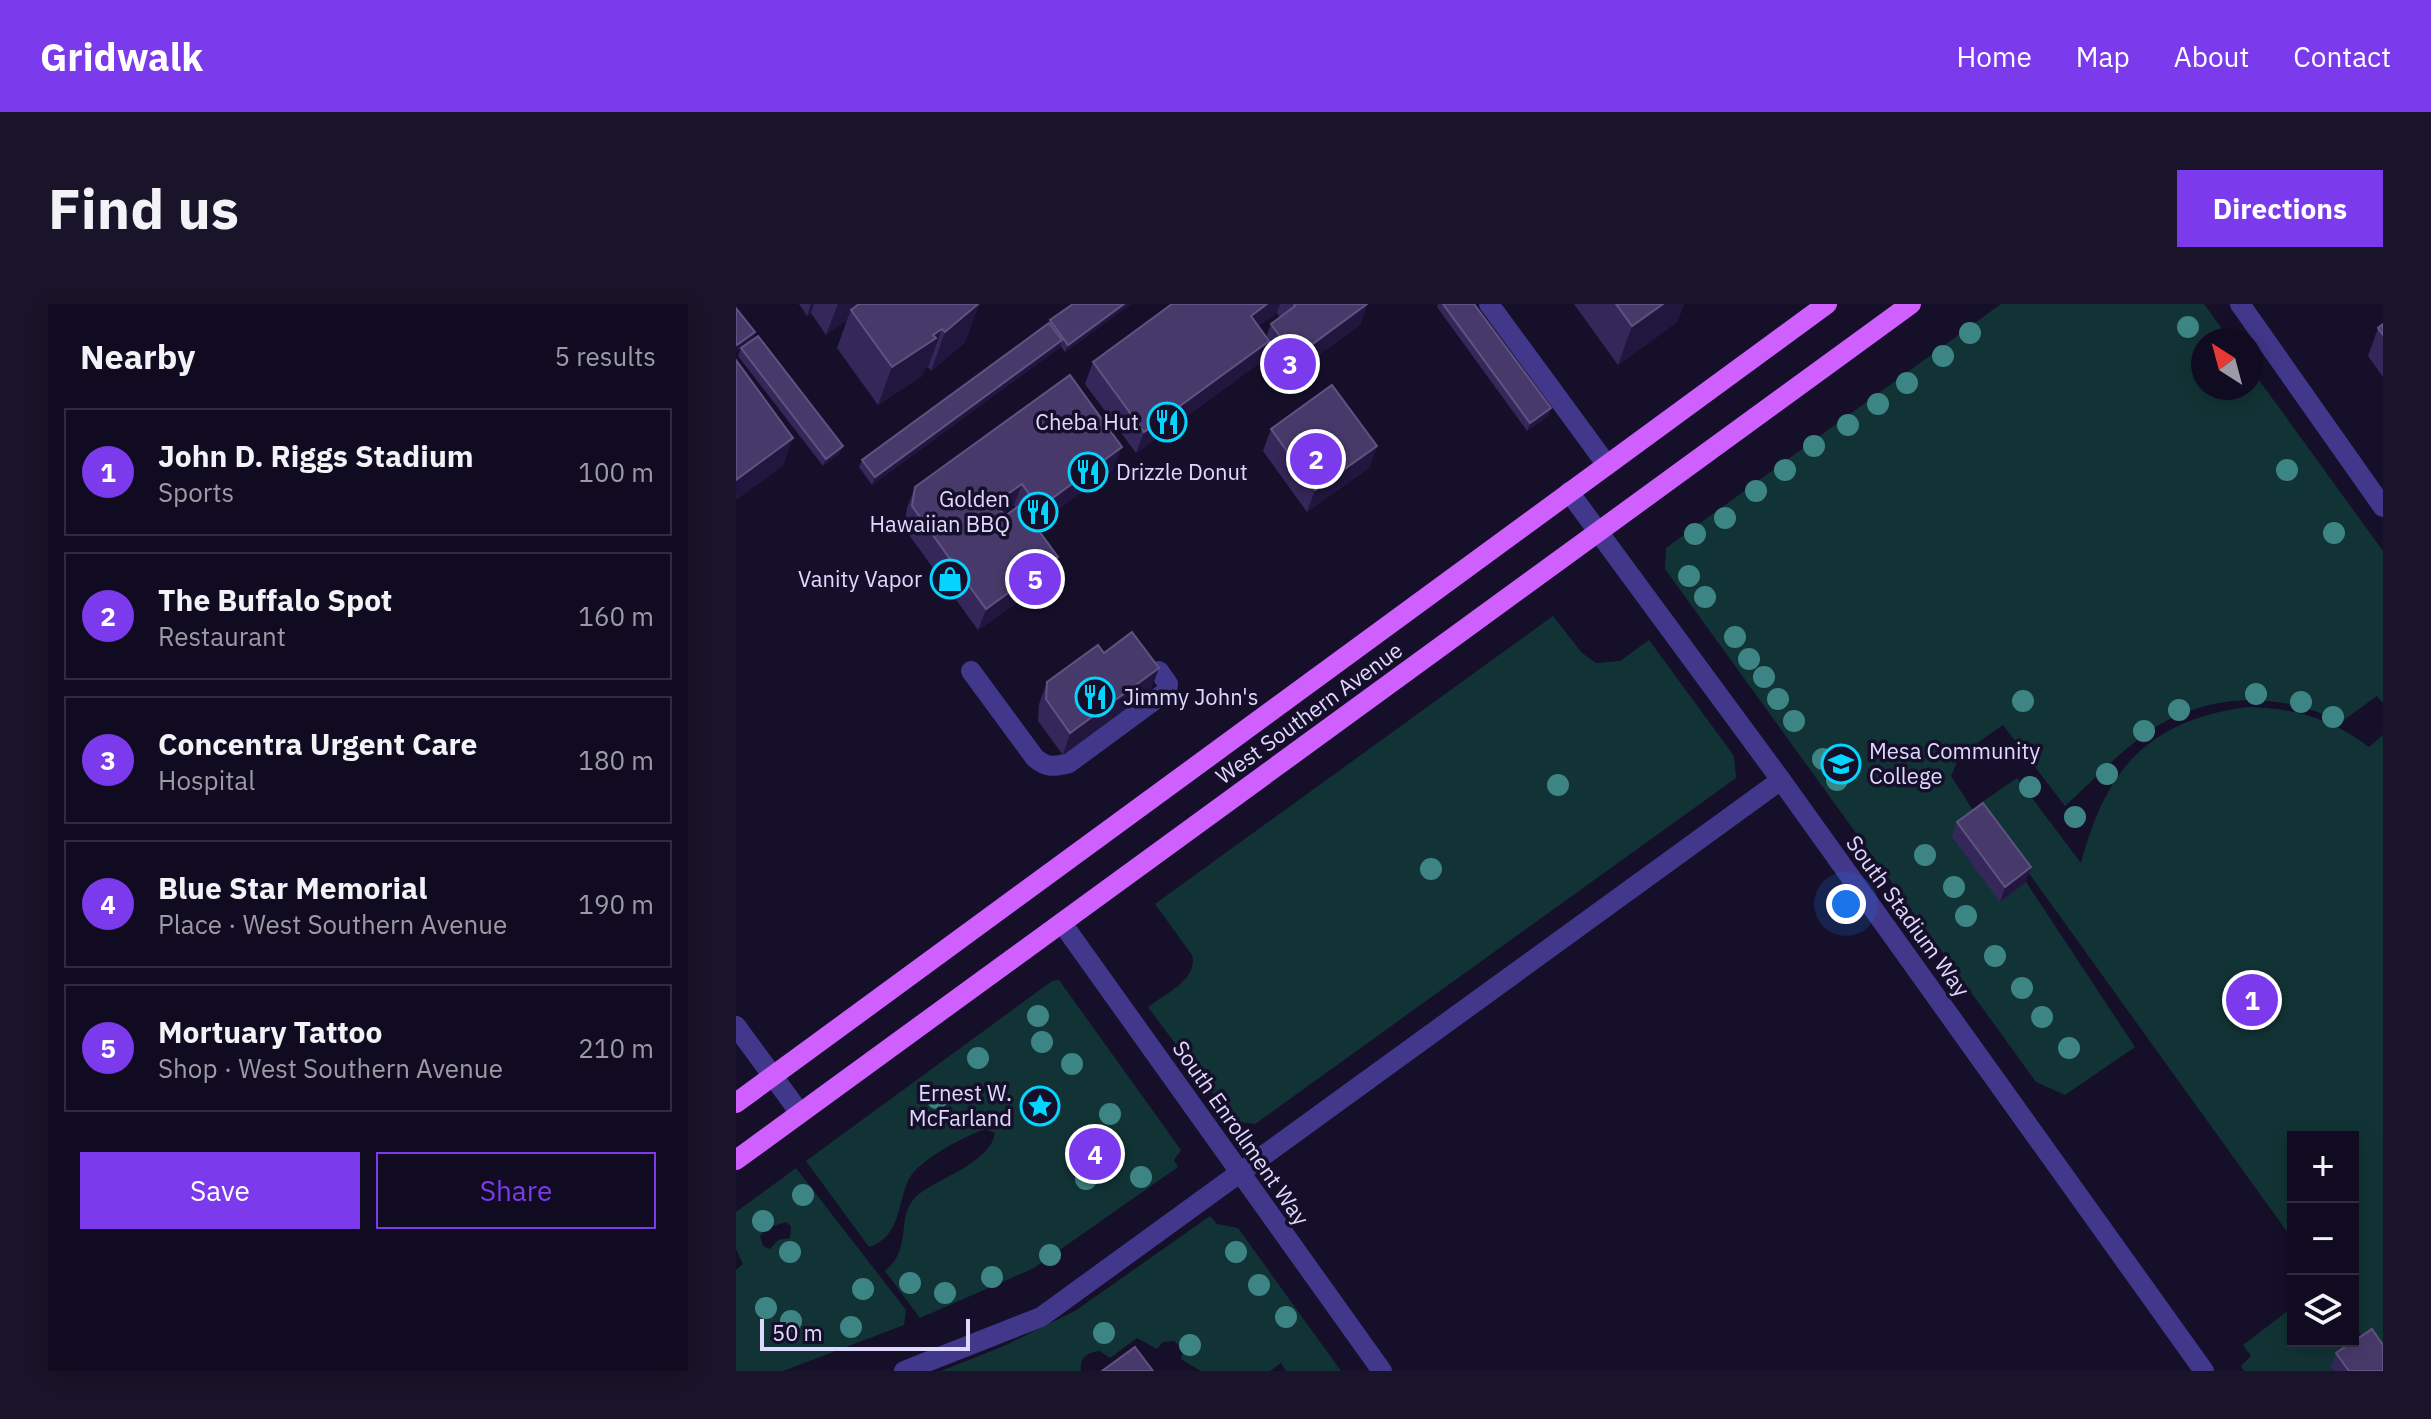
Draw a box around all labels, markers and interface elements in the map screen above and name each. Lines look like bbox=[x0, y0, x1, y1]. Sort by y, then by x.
text: Gridwalk bbox=[40, 32, 203, 81]
text: Home bbox=[1956, 38, 2032, 75]
text: Map bbox=[2076, 38, 2130, 75]
text: About bbox=[2174, 38, 2249, 75]
text: Contact bbox=[2293, 38, 2391, 75]
button: Directions bbox=[2177, 170, 2383, 247]
text: Find us bbox=[48, 172, 239, 244]
north arrow bbox=[2191, 328, 2263, 400]
text: Nearby bbox=[80, 334, 195, 378]
pin: 3 bbox=[1264, 334, 1316, 394]
text: 5 results bbox=[554, 339, 656, 373]
restaurant icon: Cheba Hut bbox=[1146, 401, 1188, 443]
place label: Cheba Hut bbox=[1035, 407, 1139, 436]
pin: 2 bbox=[1290, 429, 1342, 489]
text: John D. Riggs Stadium bbox=[158, 436, 474, 475]
restaurant icon: Drizzle Donut bbox=[1067, 451, 1109, 493]
text: 1 bbox=[100, 455, 116, 489]
text: 100 m bbox=[578, 455, 654, 489]
place label: Drizzle Donut bbox=[1116, 457, 1248, 486]
text: Sports bbox=[158, 475, 234, 509]
place label: Golden Hawaiian BBQ bbox=[870, 484, 1010, 538]
restaurant icon: Golden Hawaiian BBQ bbox=[1017, 491, 1059, 533]
pin: 5 bbox=[1009, 549, 1061, 609]
shop icon: Vanity Vapor bbox=[929, 558, 971, 600]
place label: Vanity Vapor bbox=[798, 564, 922, 593]
text: The Buffalo Spot bbox=[158, 580, 392, 619]
text: 2 bbox=[100, 599, 116, 633]
text: 160 m bbox=[578, 599, 654, 633]
text: Restaurant bbox=[158, 619, 286, 653]
street label: West Southern Avenue bbox=[1210, 635, 1408, 790]
restaurant icon: Jimmy John's bbox=[1074, 676, 1116, 718]
place label: Jimmy John's bbox=[1123, 682, 1258, 711]
text: Concentra Urgent Care bbox=[158, 724, 477, 763]
place label: Mesa Community College bbox=[1869, 736, 2040, 790]
text: 3 bbox=[100, 743, 116, 777]
text: 180 m bbox=[578, 743, 654, 777]
school or university icon: Mesa Community College bbox=[1820, 743, 1862, 785]
text: Hospital bbox=[158, 763, 255, 797]
street label: South Stadium Way bbox=[1840, 829, 1977, 1002]
text: Blue Star Memorial bbox=[158, 868, 427, 907]
your location bbox=[1826, 884, 1866, 924]
text: 4 bbox=[100, 887, 116, 921]
text: 190 m bbox=[578, 887, 654, 921]
text: Place · West Southern Avenue bbox=[158, 907, 507, 941]
pin: 1 bbox=[2226, 970, 2278, 1030]
text: Mortuary Tattoo bbox=[158, 1012, 382, 1051]
text: 5 bbox=[100, 1031, 116, 1065]
text: 210 m bbox=[578, 1031, 654, 1065]
street label: South Enrollment Way bbox=[1167, 1035, 1316, 1231]
text: Shop · West Southern Avenue bbox=[158, 1051, 503, 1085]
place label: Ernest W. McFarland bbox=[909, 1078, 1012, 1132]
place icon: Ernest W. McFarland bbox=[1019, 1085, 1061, 1127]
pin: 4 bbox=[1069, 1124, 1121, 1184]
map controls bbox=[2287, 1131, 2359, 1347]
button: + bbox=[2287, 1131, 2359, 1203]
button: Save bbox=[80, 1152, 360, 1229]
button: Share bbox=[376, 1152, 656, 1229]
button: − bbox=[2287, 1203, 2359, 1275]
button: layers bbox=[2287, 1275, 2359, 1347]
scale bar bbox=[760, 1315, 970, 1351]
text: 50 m bbox=[772, 1318, 823, 1347]

